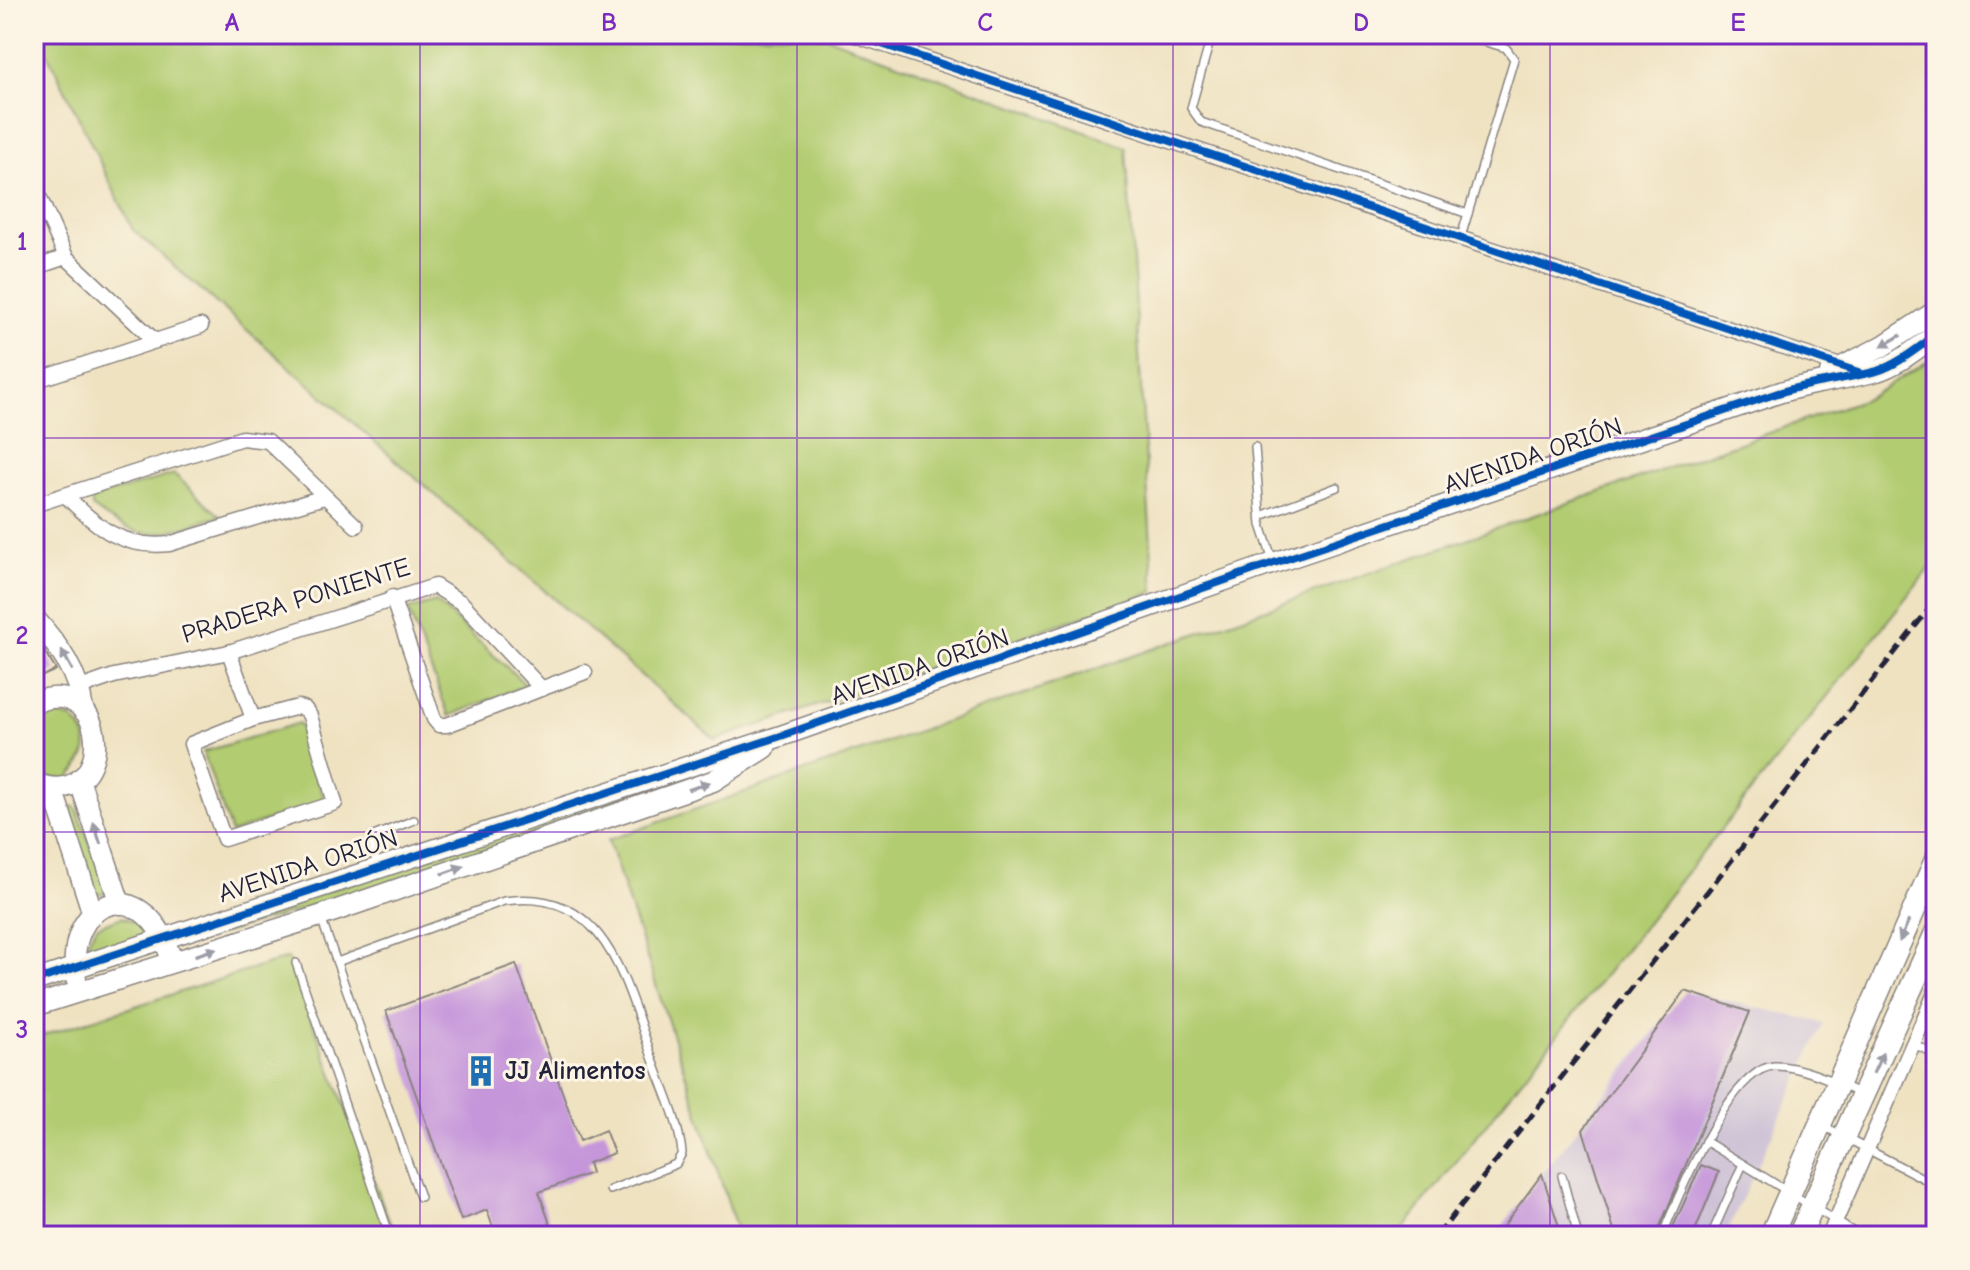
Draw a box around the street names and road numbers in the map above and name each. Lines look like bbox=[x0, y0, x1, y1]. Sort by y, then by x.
street label: AVENIDA ORIÓN bbox=[1440, 411, 1626, 501]
street label: PRADERA PONIENTE bbox=[178, 552, 414, 650]
street label: AVENIDA ORIÓN bbox=[827, 622, 1013, 712]
street label: AVENIDA ORIÓN bbox=[214, 822, 401, 909]

